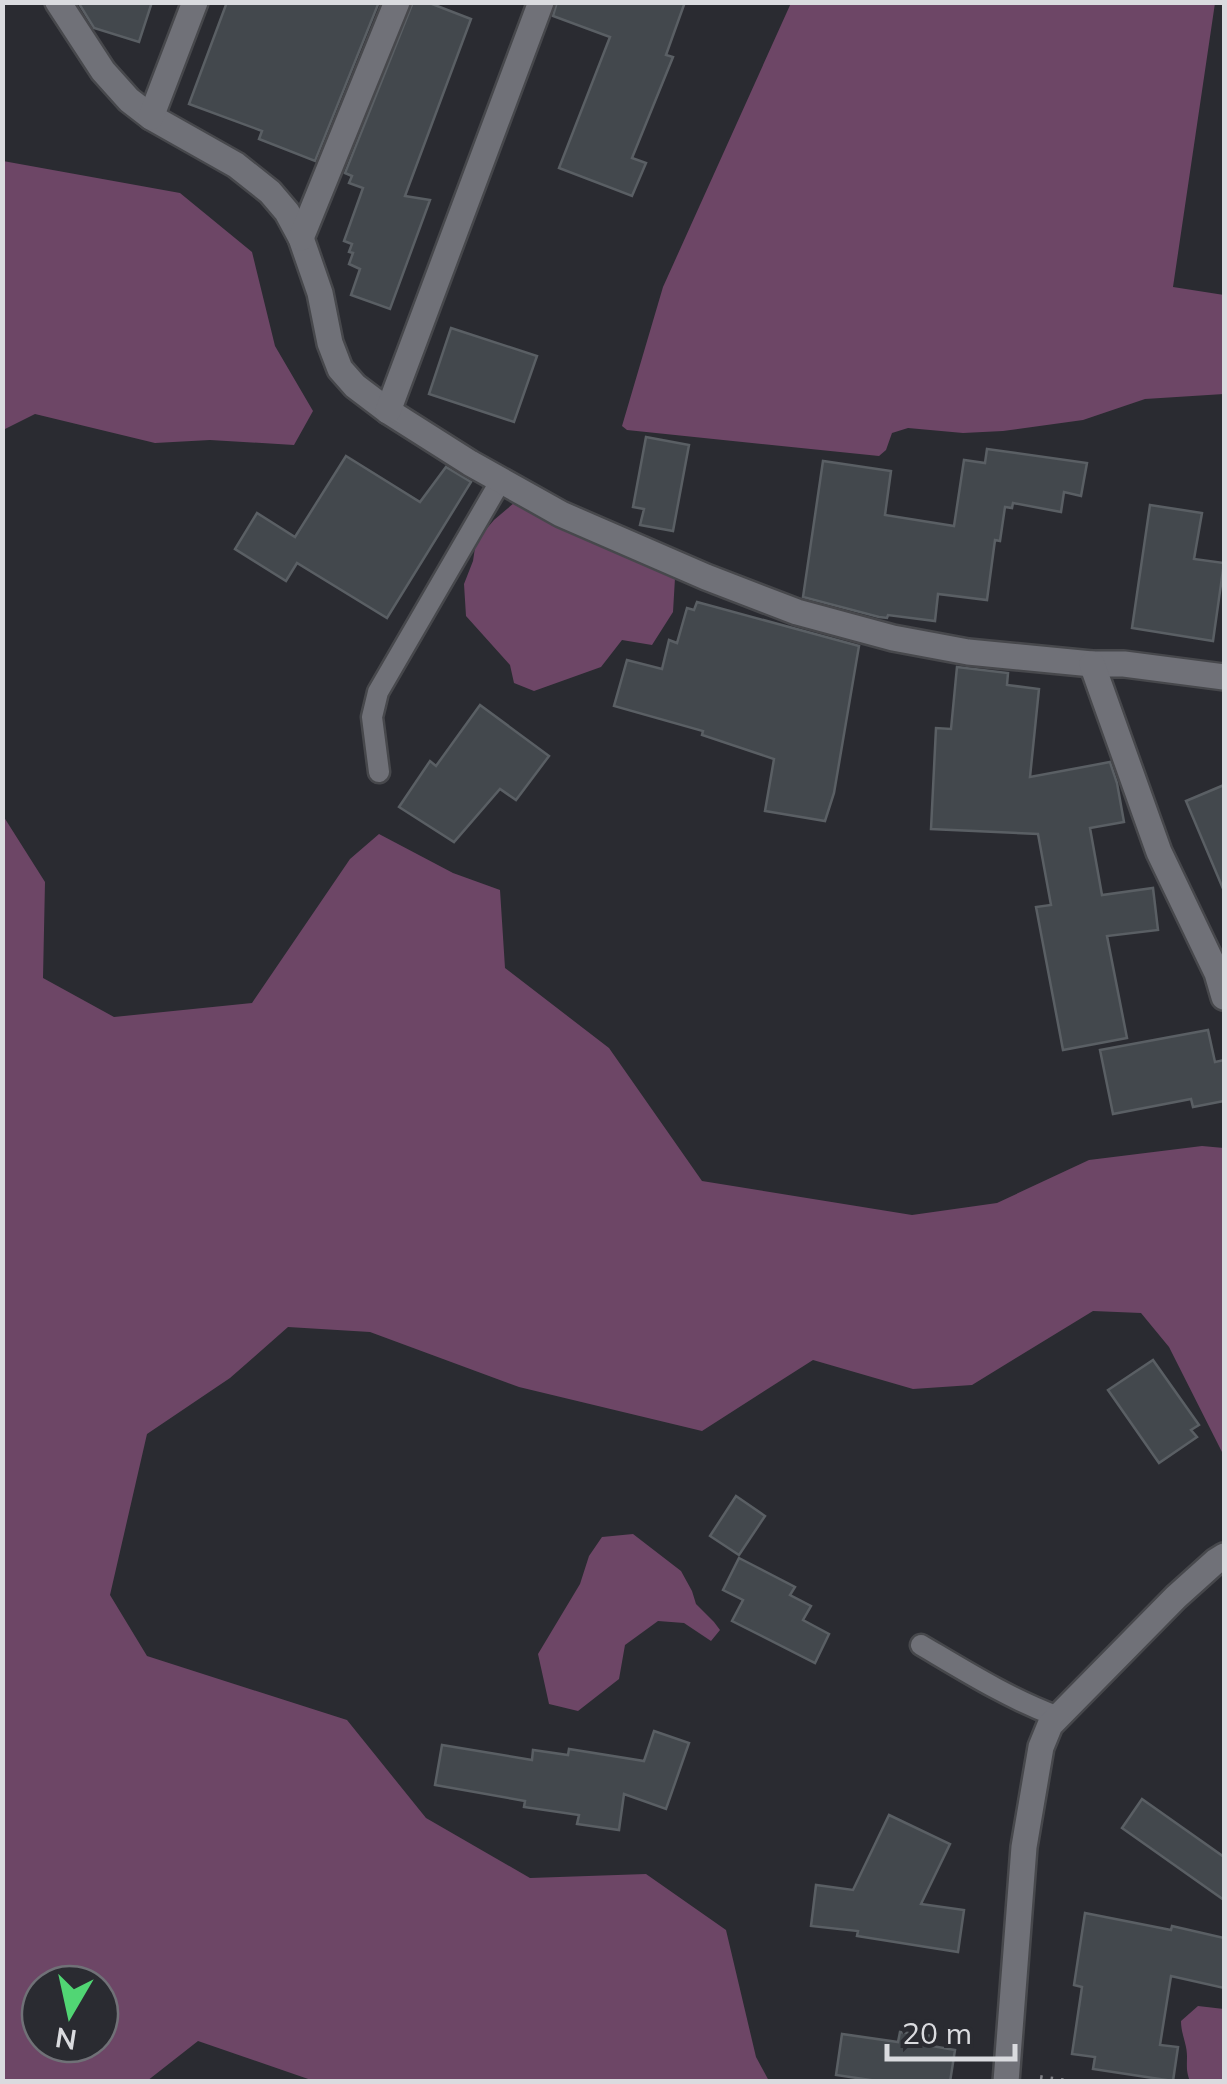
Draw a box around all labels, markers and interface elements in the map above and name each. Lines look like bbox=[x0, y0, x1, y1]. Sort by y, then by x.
north arrow bbox=[20, 1964, 120, 2064]
scale bar bbox=[887, 1999, 1014, 2061]
text: 20 m bbox=[902, 2014, 972, 2052]
text: N bbox=[53, 2020, 79, 2058]

